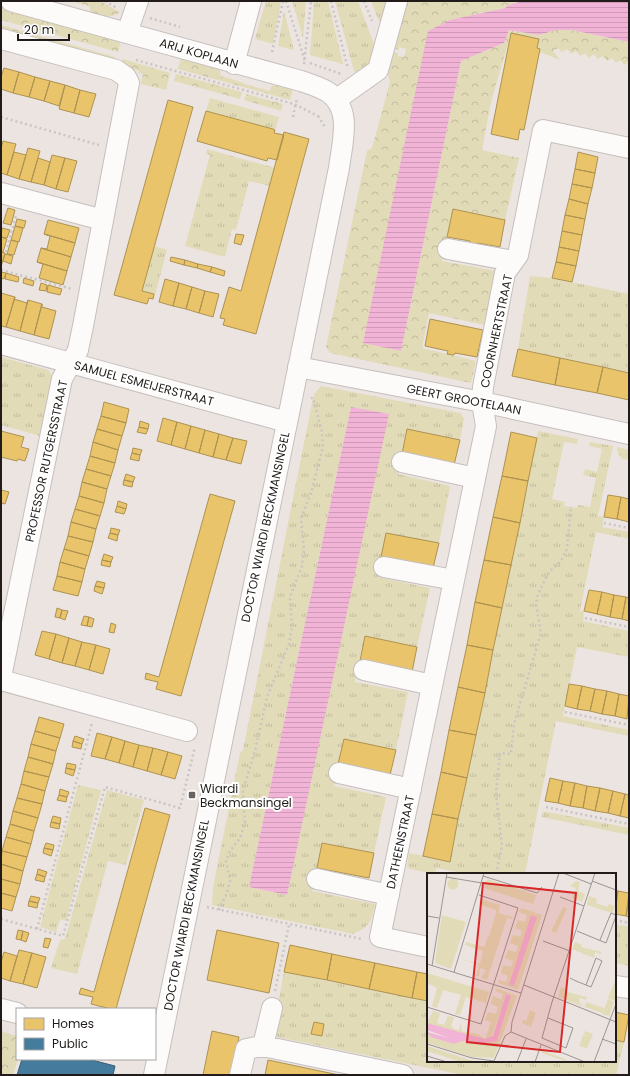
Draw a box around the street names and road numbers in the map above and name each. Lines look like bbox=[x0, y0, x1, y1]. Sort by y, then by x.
street label: ARIJ KOPLAAN bbox=[158, 34, 240, 72]
street label: COORNHERTSTRAAT bbox=[476, 272, 516, 389]
street label: SAMUEL ESMEIJERSTRAAT bbox=[72, 356, 216, 410]
street label: PROFESSOR RUTGERSSTRAAT bbox=[21, 378, 72, 544]
street label: GEERT GROOTELAAN bbox=[405, 380, 523, 418]
street label: DOCTOR WIARDI BECKMANSINGEL bbox=[236, 430, 294, 624]
street label: DATHEENSTRAAT bbox=[382, 793, 418, 891]
street label: DOCTOR WIARDI BECKMANSINGEL bbox=[159, 818, 213, 1012]

